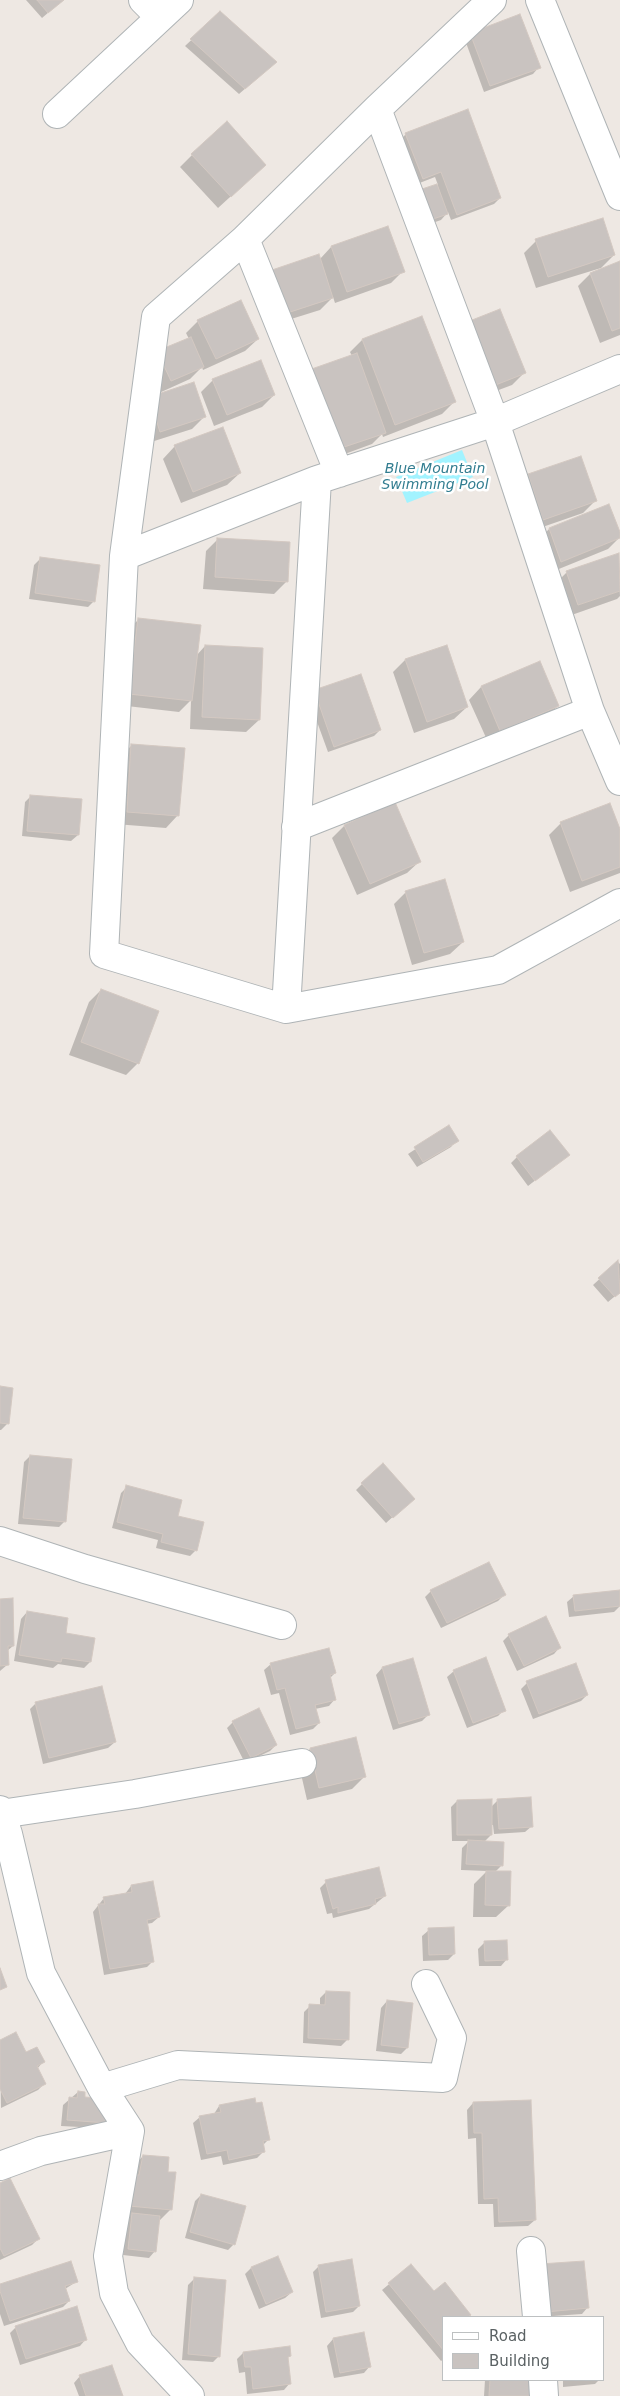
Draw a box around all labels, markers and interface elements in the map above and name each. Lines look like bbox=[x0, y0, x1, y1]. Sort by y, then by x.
water label: Blue Mountain Swimming Pool bbox=[381, 461, 489, 494]
legend bbox=[442, 2316, 605, 2381]
text: Road bbox=[489, 2327, 527, 2345]
text: Building bbox=[489, 2352, 550, 2370]

